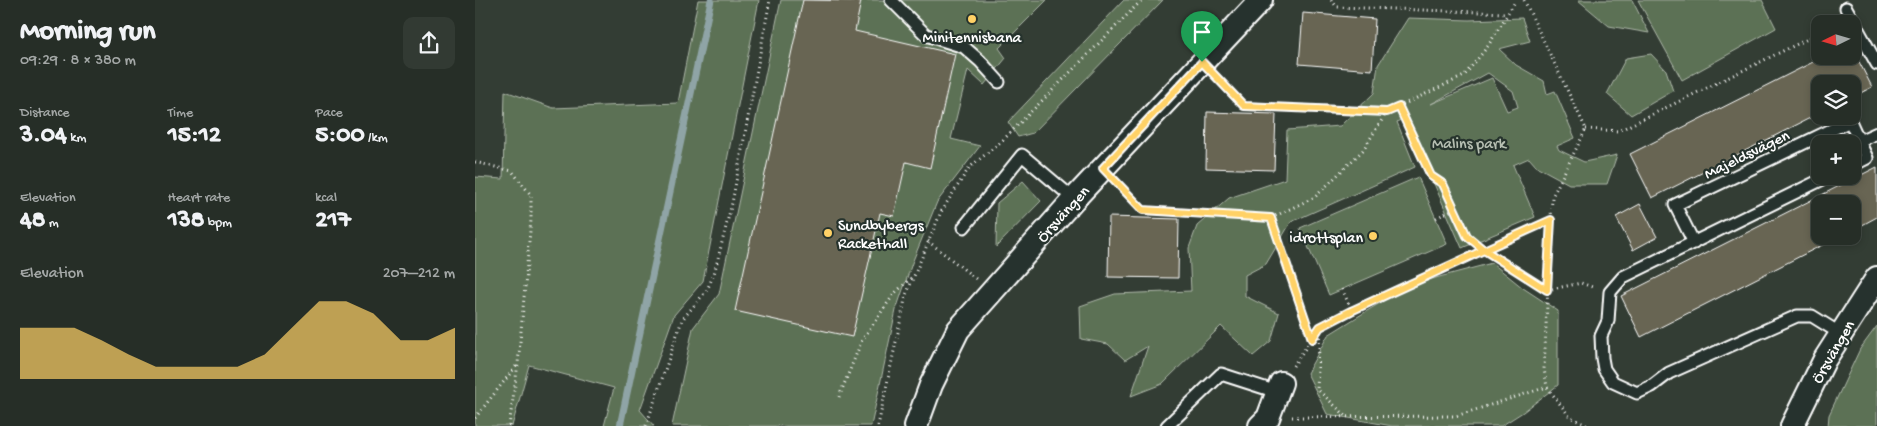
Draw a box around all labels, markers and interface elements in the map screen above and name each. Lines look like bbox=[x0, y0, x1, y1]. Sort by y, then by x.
pin bbox=[1181, 11, 1223, 62]
marker: Minitennisbana bbox=[966, 13, 978, 25]
north arrow bbox=[1811, 15, 1861, 65]
map controls bbox=[1811, 15, 1861, 245]
text: Morning run bbox=[20, 16, 155, 49]
button: share bbox=[403, 17, 455, 69]
icon: arrive bbox=[1188, 18, 1216, 46]
place label: Minitennisbana bbox=[923, 30, 1023, 49]
text: 09:29 · 8 × 380 m bbox=[20, 52, 136, 71]
button: layers bbox=[1811, 75, 1861, 125]
text: Distance bbox=[20, 105, 69, 122]
text: Time bbox=[168, 105, 193, 122]
text: Pace bbox=[315, 105, 343, 122]
text: 3.04 bbox=[20, 122, 67, 151]
text: 15:12 bbox=[168, 122, 221, 151]
text: 5:00 bbox=[315, 122, 365, 151]
street label: Majeldsvägen bbox=[1702, 127, 1794, 185]
text: km bbox=[67, 130, 86, 147]
text: /km bbox=[365, 130, 388, 147]
button: + bbox=[1811, 135, 1861, 185]
park label: Malins park bbox=[1432, 136, 1508, 155]
street label: Örsvängen bbox=[1034, 183, 1095, 248]
text: Elevation bbox=[20, 190, 76, 207]
text: Heart rate bbox=[168, 190, 230, 207]
text: kcal bbox=[315, 190, 337, 207]
button: − bbox=[1811, 195, 1861, 245]
text: 48 bbox=[20, 207, 46, 236]
text: 138 bbox=[168, 207, 204, 236]
text: 217 bbox=[315, 207, 351, 236]
text: m bbox=[46, 215, 59, 232]
text: bpm bbox=[204, 215, 232, 232]
place label: Sundbybergs Rackethall bbox=[838, 218, 925, 255]
marker: Sundbybergs Rackethall bbox=[822, 227, 834, 239]
place label: idrottsplan bbox=[1289, 230, 1363, 249]
marker: idrottsplan bbox=[1367, 230, 1379, 242]
text: Elevation bbox=[20, 265, 84, 284]
text: 207–212 m bbox=[383, 265, 455, 284]
street label: Örsvängen bbox=[1809, 317, 1861, 388]

